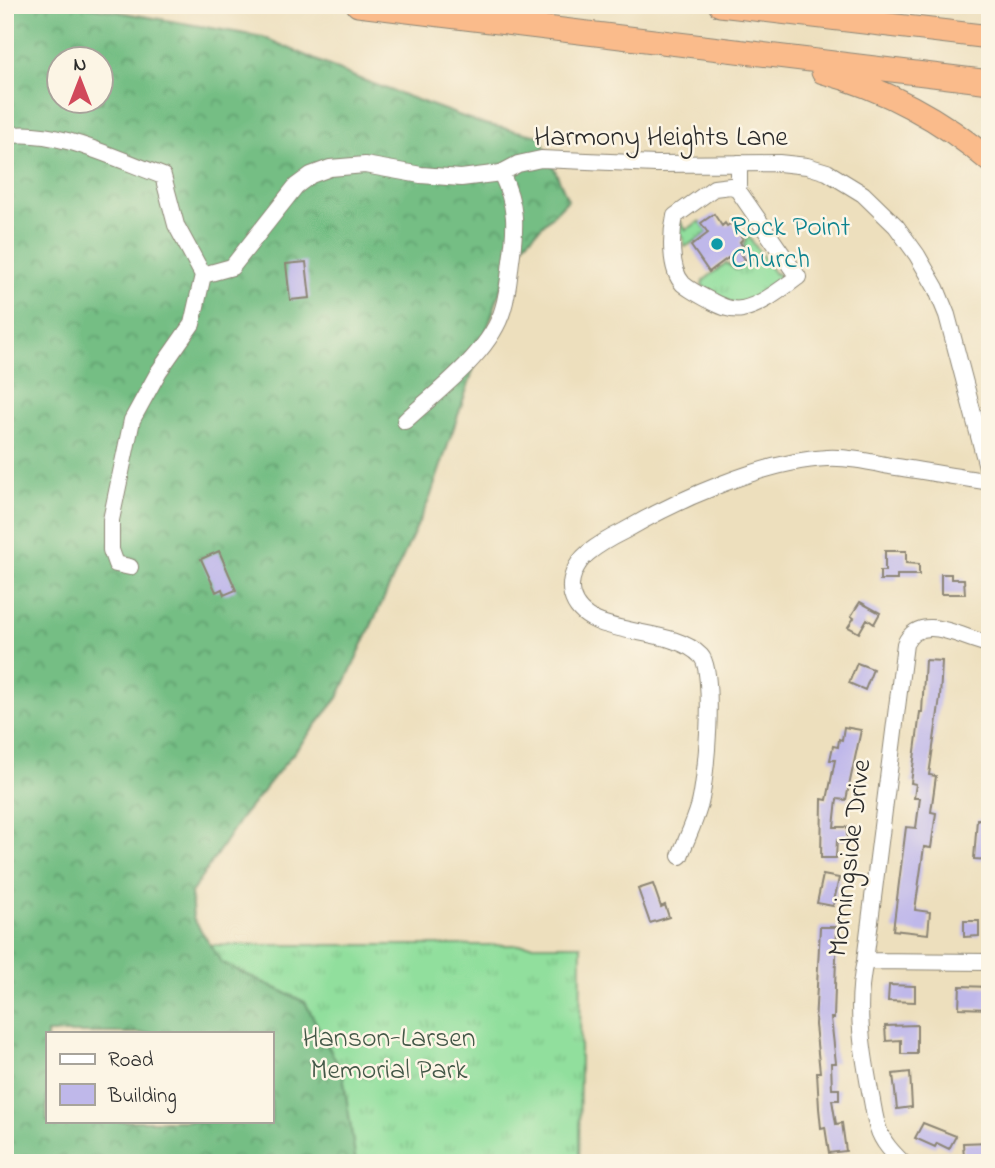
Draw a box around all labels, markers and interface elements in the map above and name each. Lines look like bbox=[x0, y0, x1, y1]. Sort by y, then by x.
north arrow bbox=[46, 46, 116, 116]
text: N bbox=[74, 52, 87, 79]
street label: Harmony Heights Lane bbox=[534, 118, 788, 159]
place label: Rock Point Church bbox=[731, 208, 850, 281]
marker: Rock Point Church bbox=[709, 236, 725, 252]
street label: Morningside Drive bbox=[819, 757, 883, 959]
park label: Hanson-Larsen Memorial Park bbox=[302, 1019, 476, 1092]
legend bbox=[46, 1032, 273, 1122]
text: Road bbox=[108, 1046, 154, 1076]
text: Building bbox=[107, 1082, 177, 1114]

